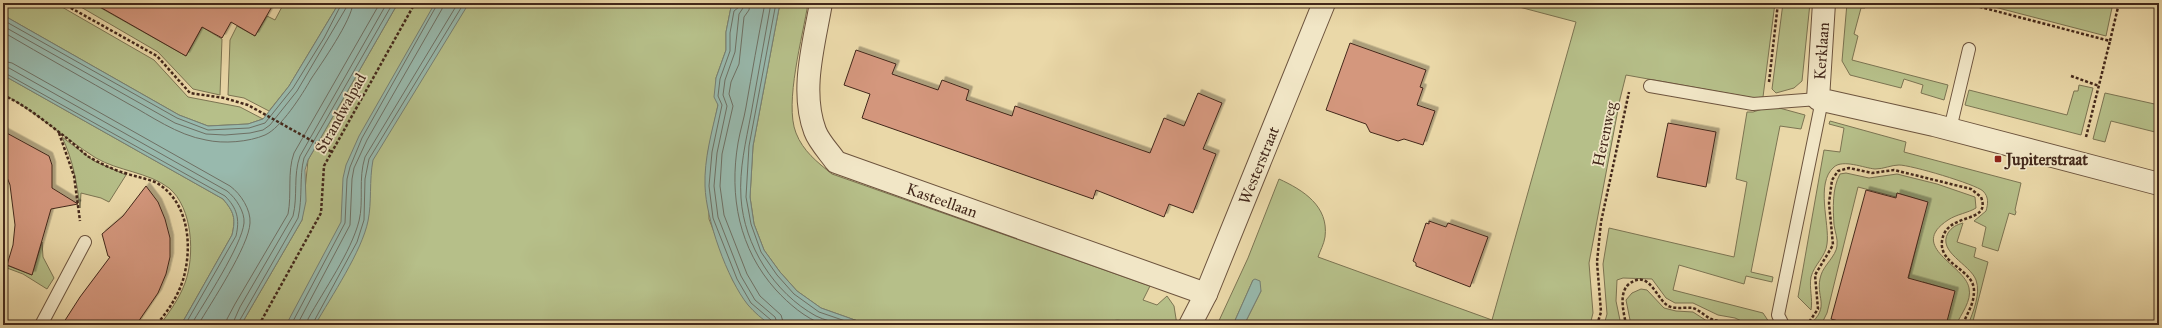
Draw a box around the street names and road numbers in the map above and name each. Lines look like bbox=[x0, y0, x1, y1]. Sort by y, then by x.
street label: Kerklaan bbox=[1810, 21, 1833, 80]
street label: Strandwalpad bbox=[311, 70, 370, 157]
street label: Herenweg bbox=[1588, 99, 1622, 168]
street label: Westerstraat bbox=[1235, 123, 1283, 207]
street label: Kasteellaan bbox=[904, 179, 980, 222]

